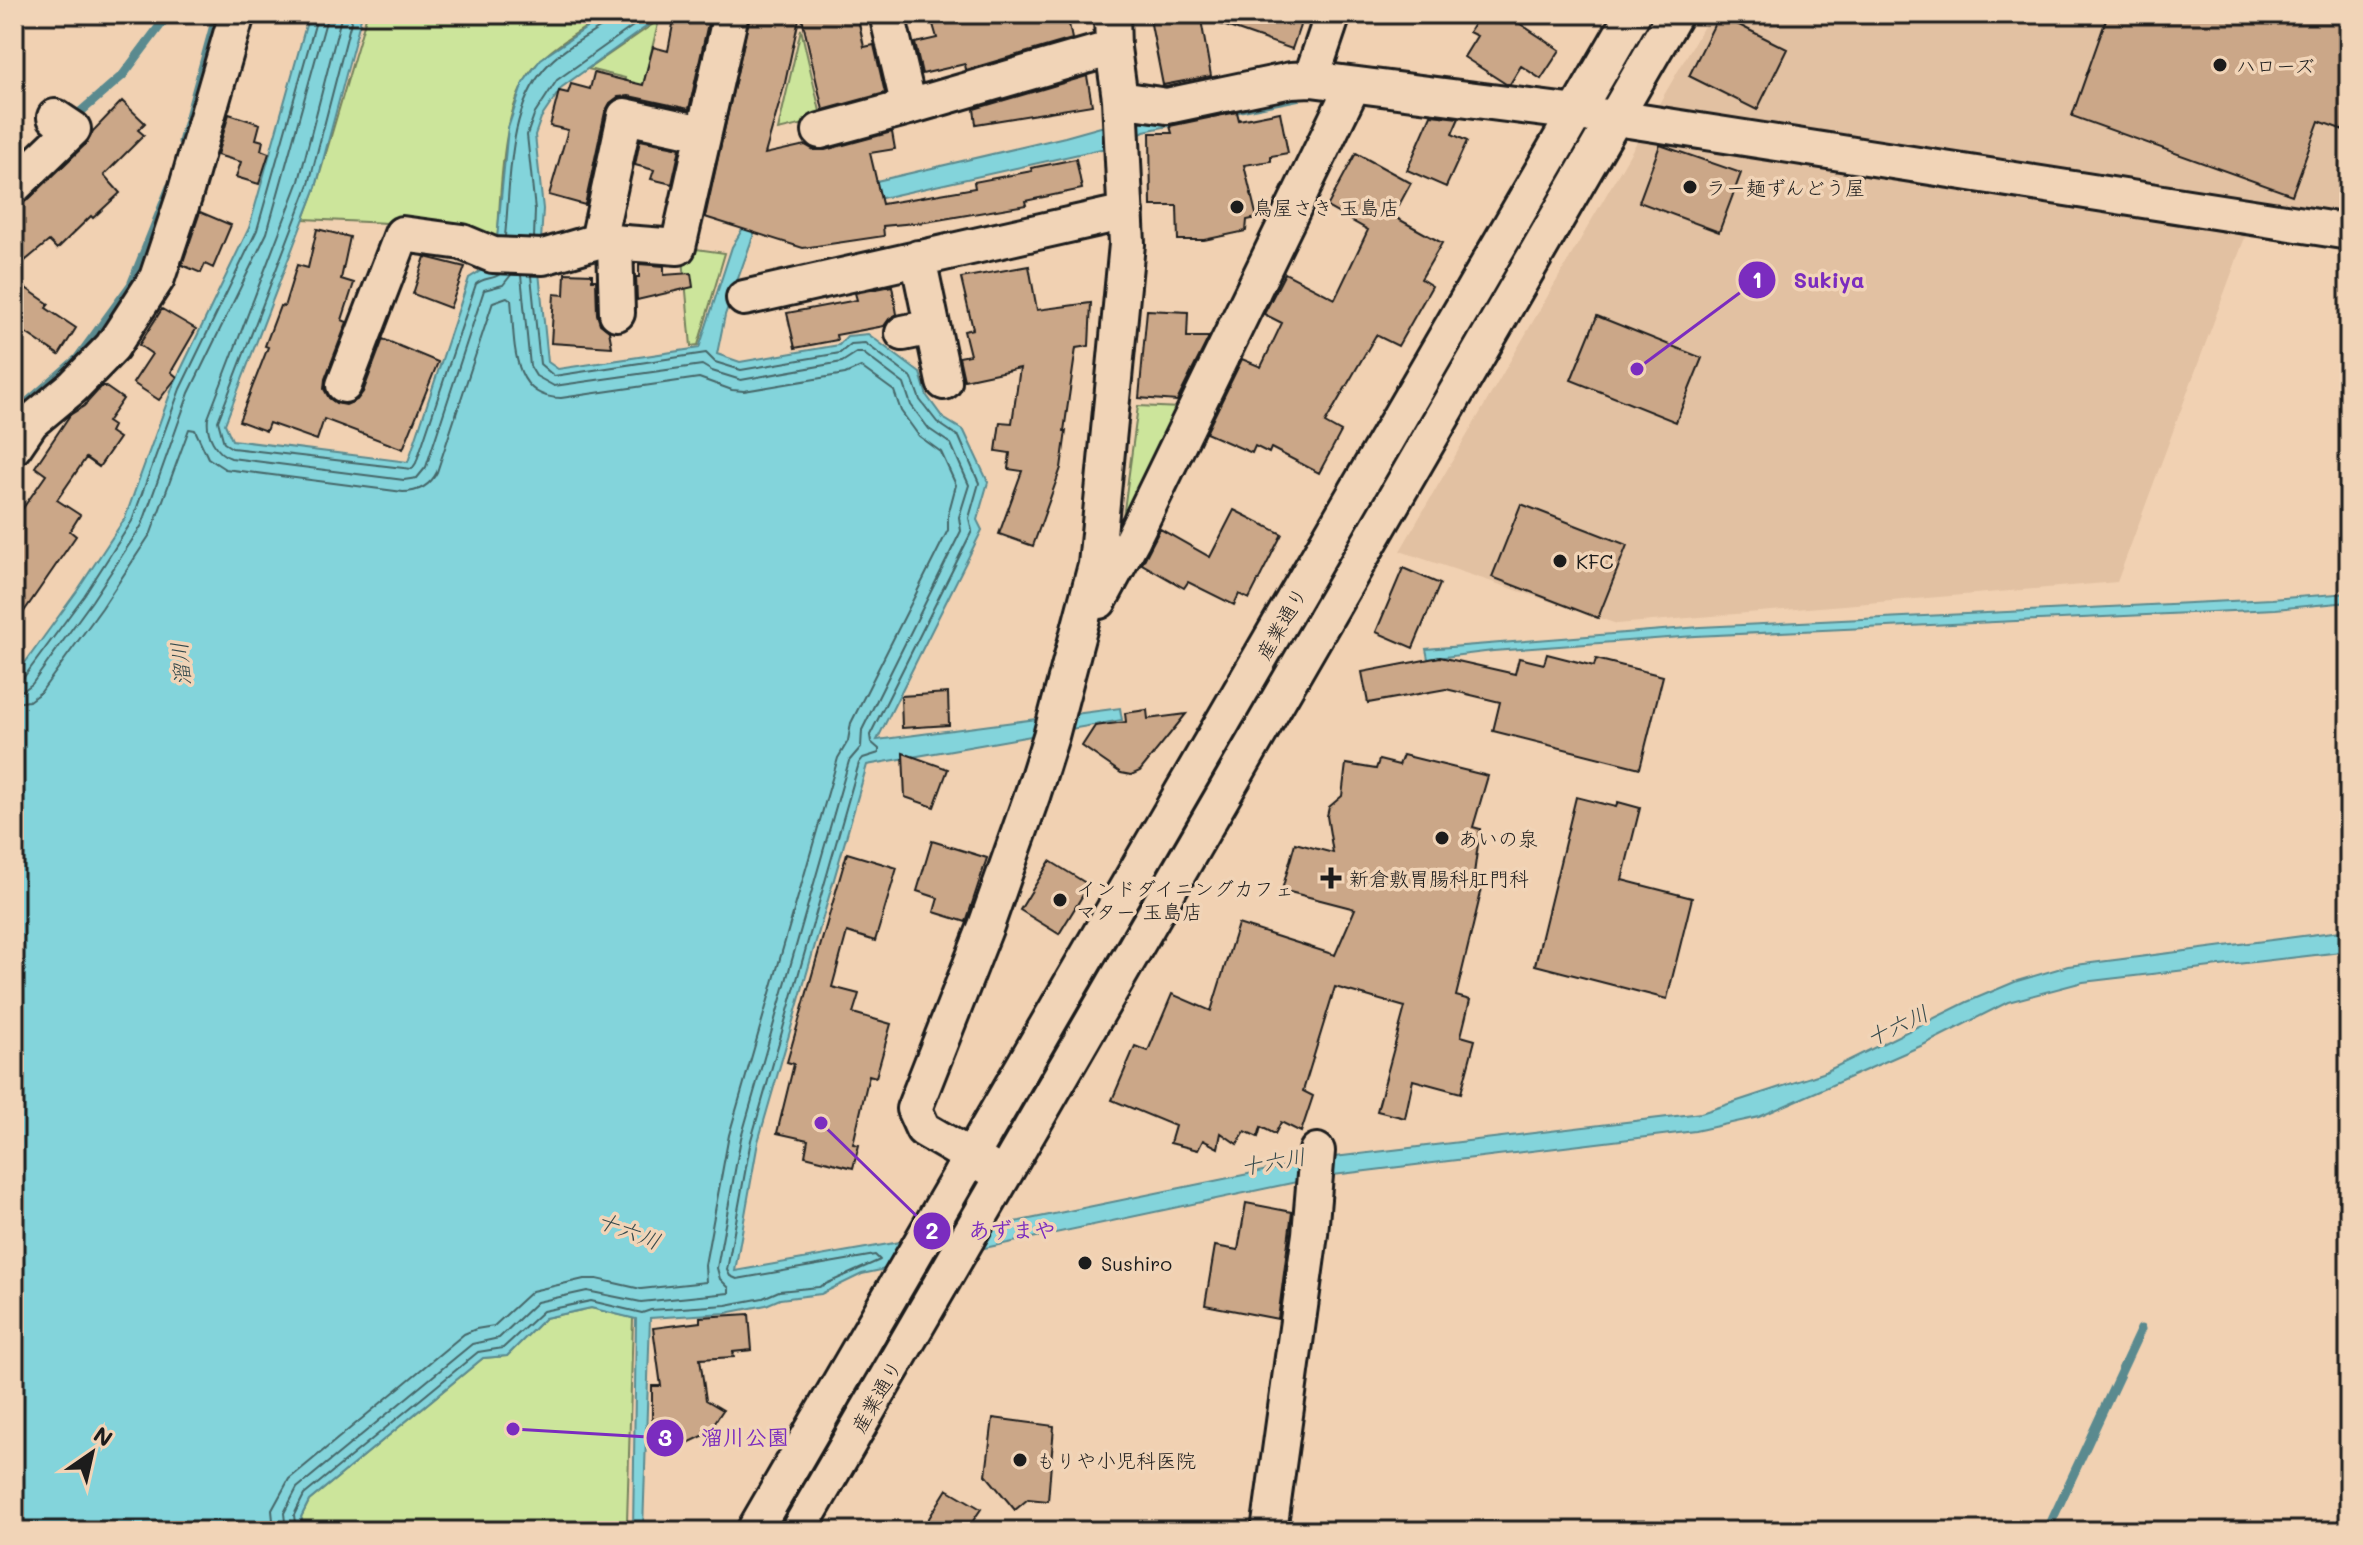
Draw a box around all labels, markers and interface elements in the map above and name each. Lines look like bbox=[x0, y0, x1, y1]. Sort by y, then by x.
place label: ハローズ bbox=[2236, 52, 2314, 78]
marker: ハローズ bbox=[2211, 56, 2229, 74]
place label: ラー麺ずんどう屋 bbox=[1706, 174, 1865, 200]
marker: ラー麺ずんどう屋 bbox=[1681, 178, 1699, 196]
place label: 鳥屋さき 玉島店 bbox=[1253, 194, 1399, 220]
marker: 鳥屋さき 玉島店 bbox=[1228, 198, 1246, 216]
callout: Sukiya bbox=[1737, 257, 1880, 303]
text: 1 bbox=[1752, 263, 1762, 294]
text: Sukiya bbox=[1793, 265, 1865, 294]
place label: KFC bbox=[1576, 548, 1614, 574]
marker: KFC bbox=[1551, 552, 1569, 570]
street label: 産業通り bbox=[1250, 582, 1312, 664]
water label: 溜川 bbox=[164, 641, 196, 687]
place label: あいの泉 bbox=[1458, 825, 1538, 851]
marker: あいの泉 bbox=[1433, 829, 1451, 847]
place label: 新倉敷胃腸科肛門科 bbox=[1349, 865, 1529, 891]
marker: 新倉敷胃腸科肛門科 bbox=[1320, 867, 1342, 889]
place label: インドダイニングカフェ マター 玉島店 bbox=[1076, 875, 1294, 924]
marker: インドダイニングカフェ マター 玉島店 bbox=[1051, 891, 1069, 909]
water label: 十六川 bbox=[1861, 998, 1933, 1052]
water label: 十六川 bbox=[1238, 1141, 1308, 1181]
water label: 十六川 bbox=[593, 1205, 665, 1255]
callout: あずまや bbox=[912, 1208, 1072, 1254]
text: 2 bbox=[925, 1214, 939, 1245]
text: あずまや bbox=[968, 1215, 1056, 1244]
place label: Sushiro bbox=[1101, 1250, 1172, 1276]
marker: Sushiro bbox=[1076, 1254, 1094, 1272]
street label: 産業通り bbox=[845, 1355, 907, 1437]
north arrow bbox=[52, 1413, 132, 1493]
callout: 溜川公園 bbox=[645, 1415, 805, 1461]
text: N bbox=[88, 1419, 118, 1453]
text: 3 bbox=[658, 1421, 672, 1452]
text: 溜川公園 bbox=[701, 1422, 789, 1451]
place label: もりや小児科医院 bbox=[1036, 1447, 1196, 1473]
marker: もりや小児科医院 bbox=[1011, 1451, 1029, 1469]

